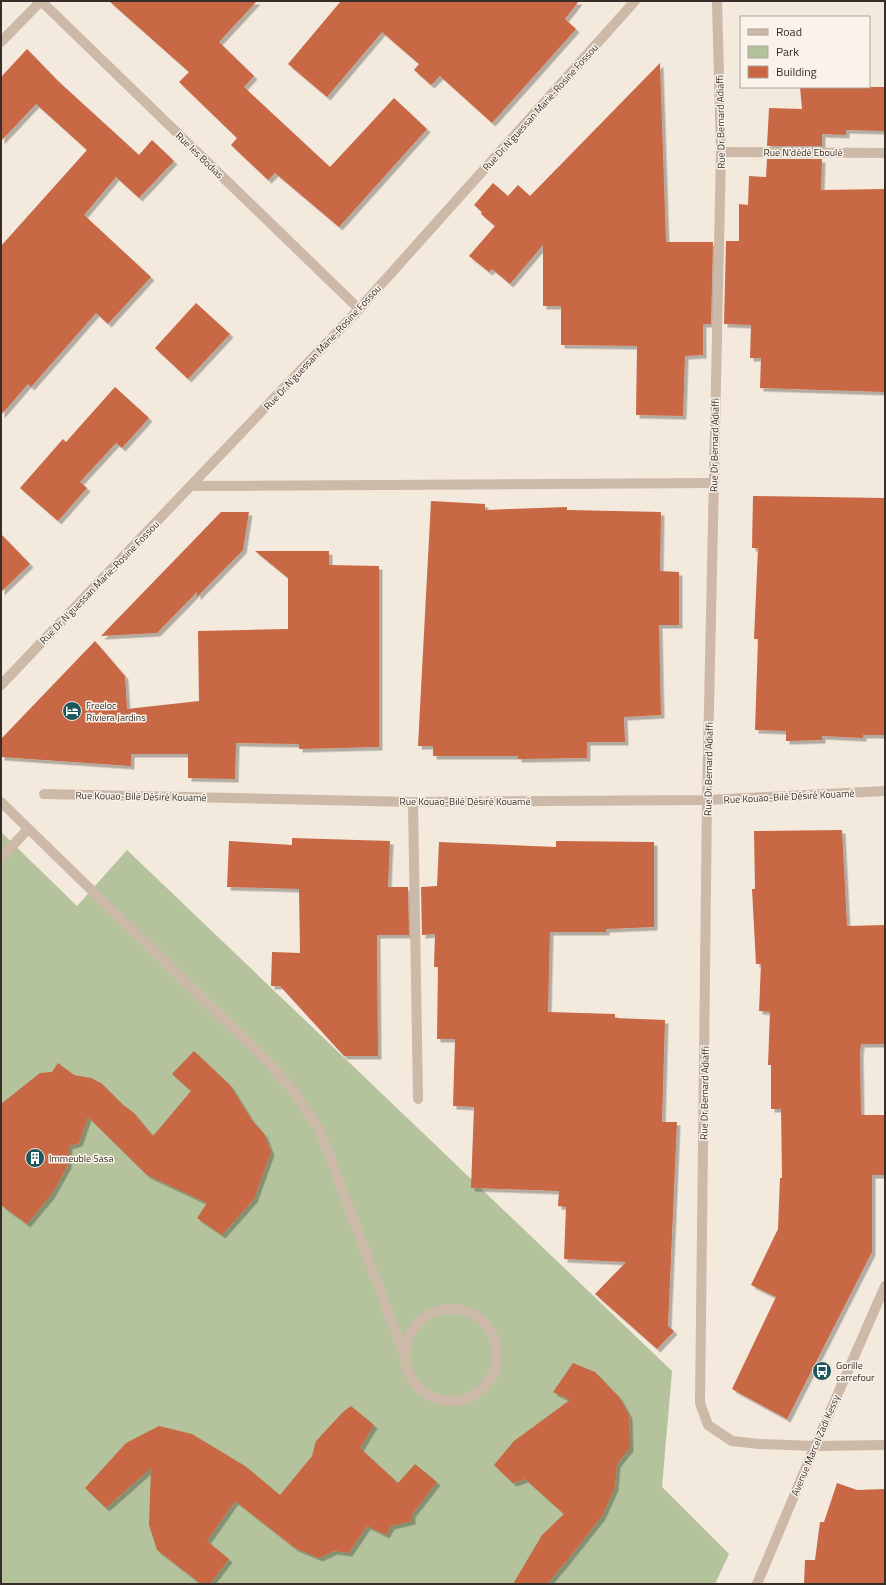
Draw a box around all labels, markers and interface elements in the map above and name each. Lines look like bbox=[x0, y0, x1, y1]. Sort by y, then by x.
legend bbox=[740, 16, 870, 88]
text: Road bbox=[776, 22, 802, 41]
street label: Rue Dr N'guessan Marie-Rosine Fossou bbox=[479, 40, 602, 174]
text: Park bbox=[776, 42, 799, 61]
text: Building bbox=[776, 62, 817, 81]
street label: Rue Dr Bernard Adiaffi bbox=[712, 75, 729, 169]
street label: Rue les Bodias bbox=[172, 129, 227, 182]
street label: Rue N'dédé Eboulé bbox=[764, 145, 842, 160]
street label: Rue Dr N'guessan Marie-Rosine Fossou bbox=[260, 281, 385, 413]
street label: Rue Dr Bernard Adiaffi bbox=[706, 398, 723, 492]
street label: Rue Dr N'guessan Marie-Rosine Fossou bbox=[36, 517, 163, 647]
place label: Freeloc Riviera Jardins bbox=[86, 698, 146, 725]
hotel icon: Freeloc Riviera Jardins bbox=[61, 700, 83, 722]
street label: Rue Dr Bernard Adiaffi bbox=[700, 722, 717, 816]
street label: Rue Kouao-Bilé Désiré Kouamé bbox=[723, 786, 855, 807]
street label: Rue Kouao-Bilé Désiré Kouamé bbox=[75, 788, 207, 805]
street label: Rue Kouao-Bilé Désiré Kouamé bbox=[400, 794, 530, 809]
street label: Rue Dr Bernard Adiaffi bbox=[696, 1046, 713, 1140]
building icon: Immeuble Sasa bbox=[24, 1147, 46, 1169]
place label: Immeuble Sasa bbox=[49, 1151, 113, 1166]
place label: Gorille carrefour bbox=[836, 1358, 875, 1385]
bus stop icon: Gorille carrefour bbox=[811, 1360, 833, 1382]
street label: Avenue Marcel Zadi Kessy bbox=[787, 1392, 844, 1498]

